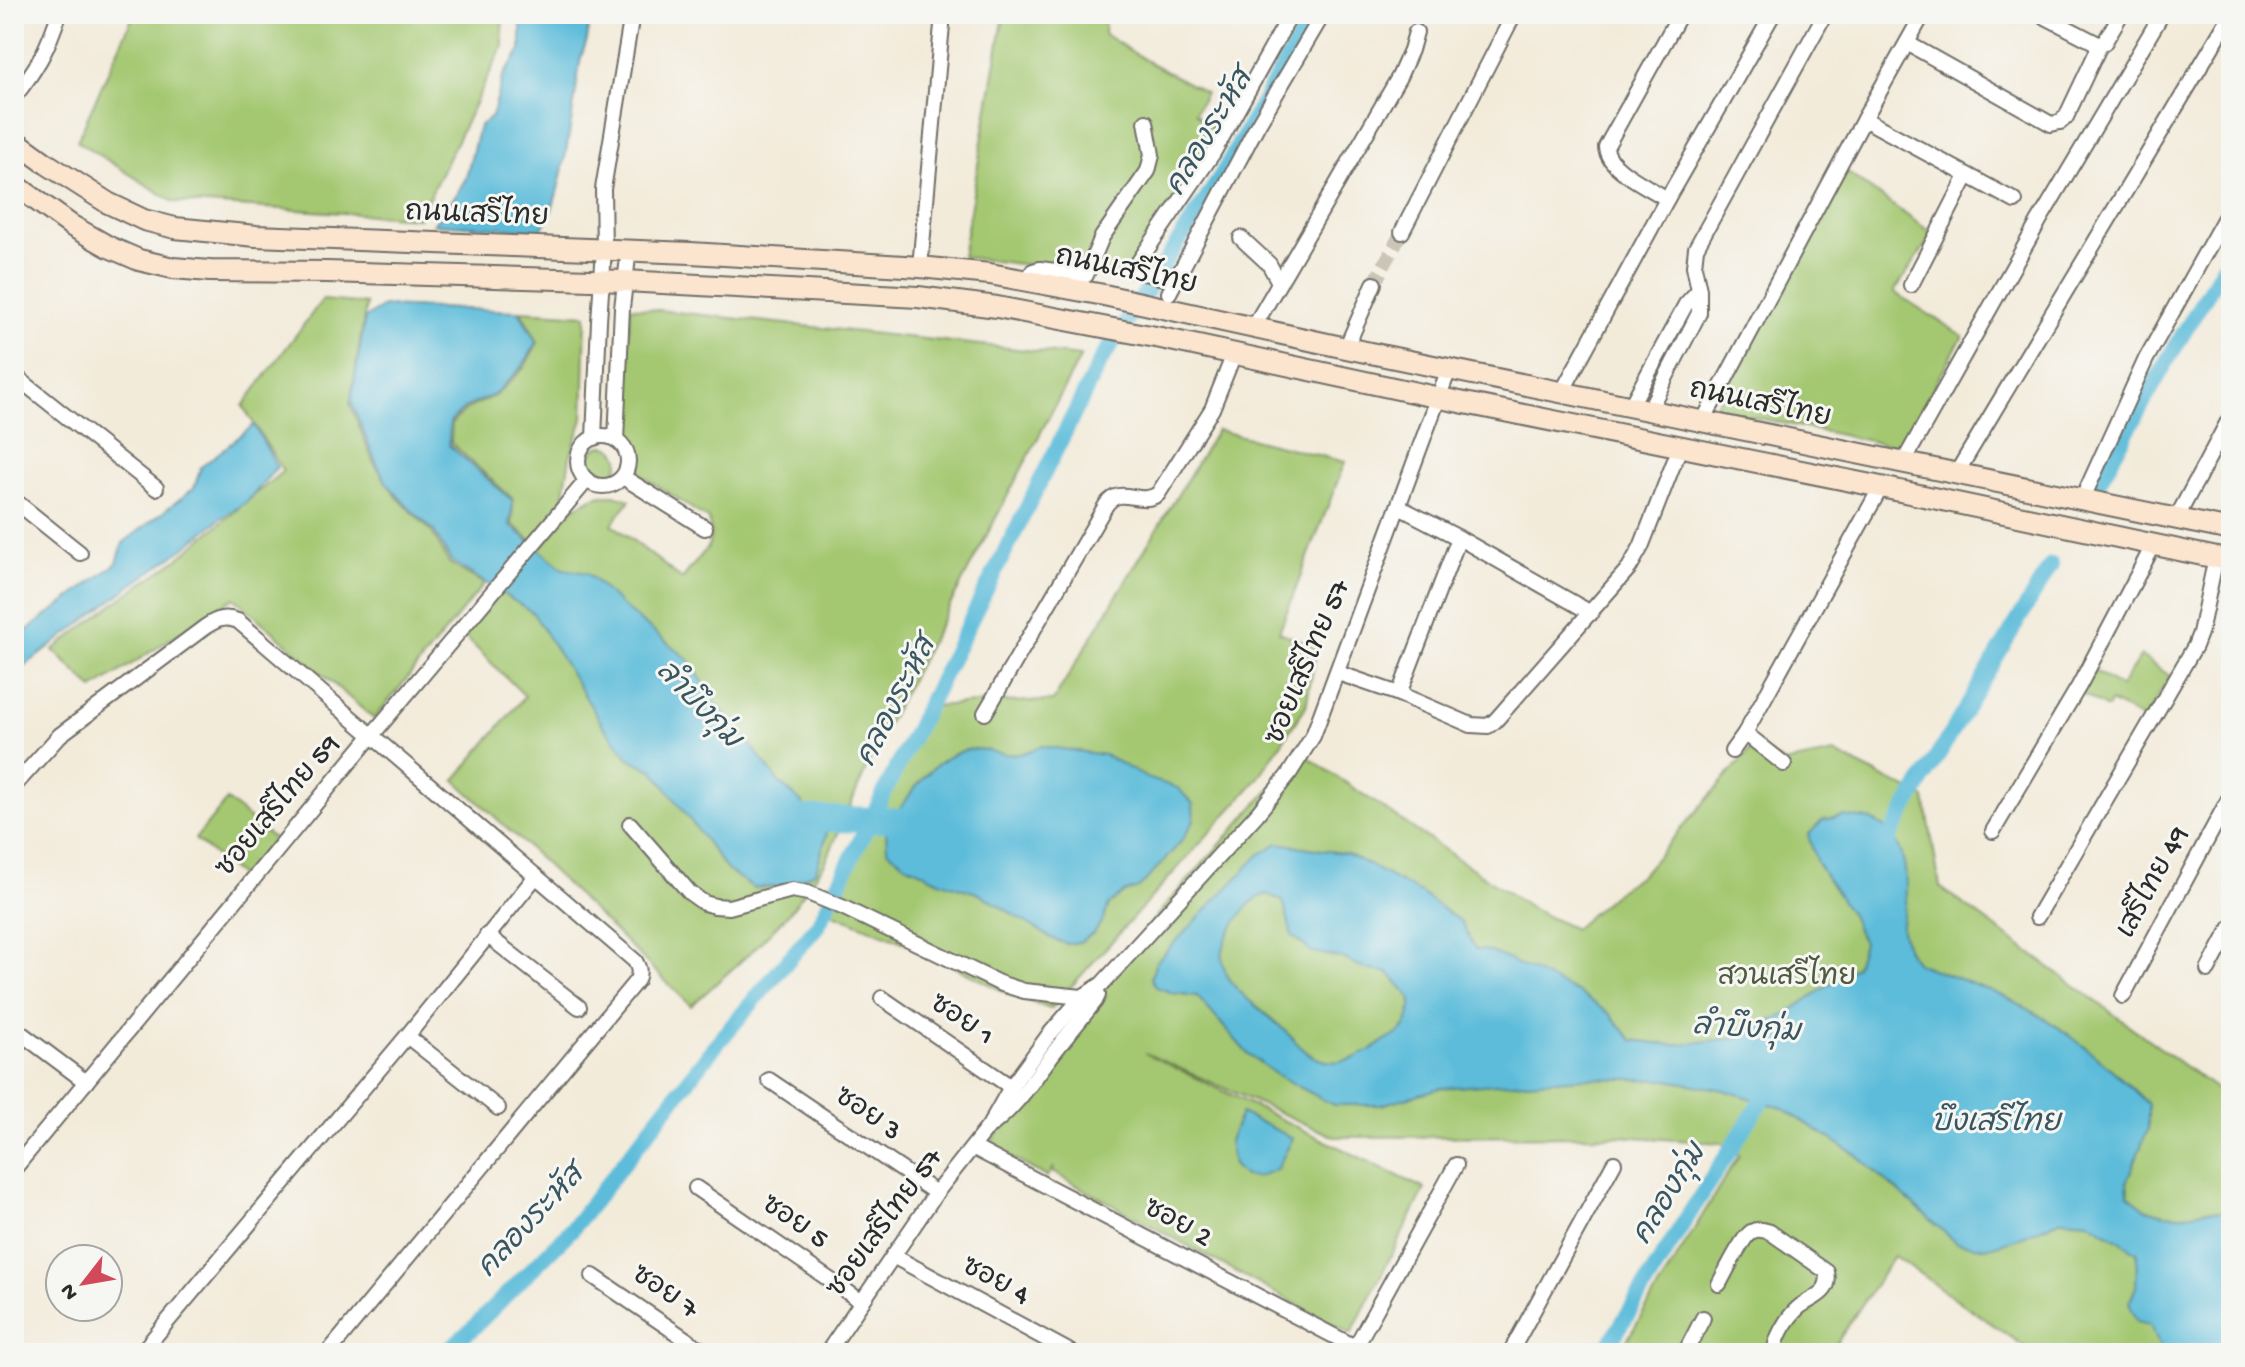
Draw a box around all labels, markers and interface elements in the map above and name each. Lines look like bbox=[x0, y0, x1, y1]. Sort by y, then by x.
water label: คลองระหัส bbox=[1157, 57, 1265, 203]
street label: ถนนเสรีไทย bbox=[404, 190, 550, 235]
street label: ถนนเสรีไทย bbox=[1052, 234, 1201, 303]
street label: ถนนเสรีไทย bbox=[1686, 367, 1835, 436]
street label: ซอยเสรีไทย 57 bbox=[1253, 572, 1359, 750]
water label: คลองระหัส bbox=[847, 625, 948, 773]
water label: ลำบึงกุ่ม bbox=[647, 651, 753, 759]
street label: ซอยเสรีไทย 59 bbox=[205, 725, 348, 885]
street label: เสรีไทย 49 bbox=[2105, 818, 2197, 945]
park label: สวนเสรีไทย bbox=[1718, 955, 1856, 995]
street label: ซอย 1 bbox=[923, 988, 999, 1054]
water label: ลำบึงกุ่ม bbox=[1691, 1004, 1804, 1052]
street label: ซอย 3 bbox=[827, 1081, 907, 1149]
water label: บึงเสรีไทย bbox=[1931, 1100, 2063, 1142]
water label: คลองกุ่ม bbox=[1621, 1133, 1717, 1252]
street label: ซอยเสรีไทย 57 bbox=[815, 1138, 952, 1305]
water label: คลองระหัส bbox=[469, 1152, 597, 1286]
street label: ซอย 5 bbox=[754, 1189, 834, 1257]
street label: ซอย 2 bbox=[1137, 1192, 1217, 1256]
north arrow bbox=[44, 1243, 124, 1323]
street label: ซอย 4 bbox=[955, 1251, 1035, 1313]
street label: ซอย 7 bbox=[624, 1259, 705, 1328]
text: N bbox=[55, 1278, 85, 1304]

